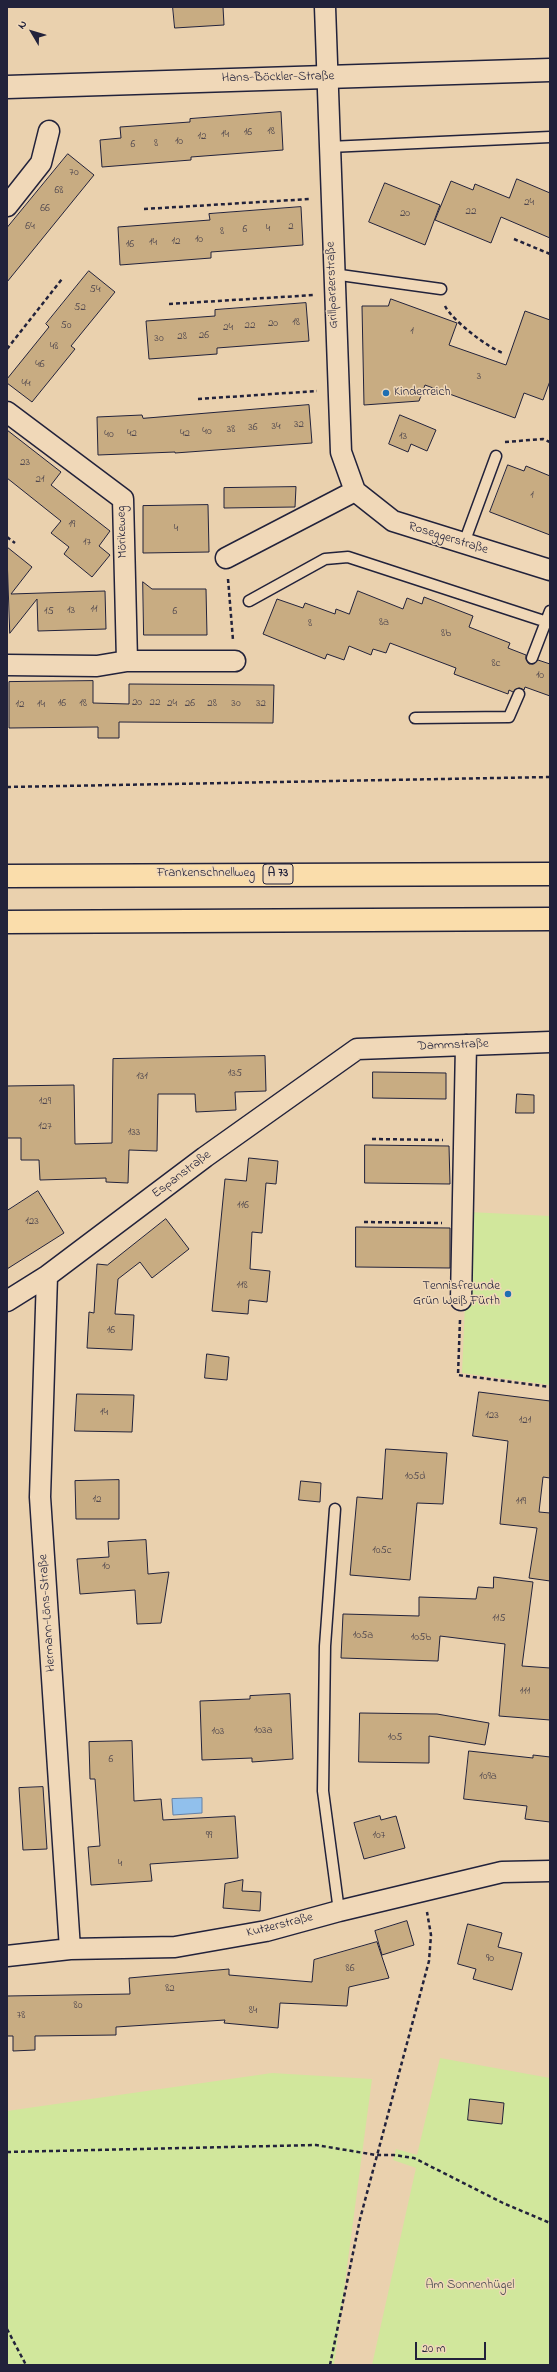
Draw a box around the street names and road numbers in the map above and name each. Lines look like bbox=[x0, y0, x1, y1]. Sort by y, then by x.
street label: Hans-Böckler-Straße bbox=[221, 69, 335, 87]
street label: Grillparzerstraße bbox=[324, 241, 342, 329]
street label: Mörikeweg bbox=[114, 505, 132, 559]
street label: Roseggerstraße bbox=[406, 519, 490, 559]
road number: A 73 bbox=[263, 864, 293, 884]
street label: Frankenschnellweg bbox=[157, 866, 255, 882]
street label: Dammstraße bbox=[417, 1037, 489, 1055]
street label: Espanstraße bbox=[149, 1148, 215, 1202]
street label: Hermann-Löns-Straße bbox=[36, 1554, 60, 1672]
street label: Kutzerstraße bbox=[245, 1910, 315, 1942]

